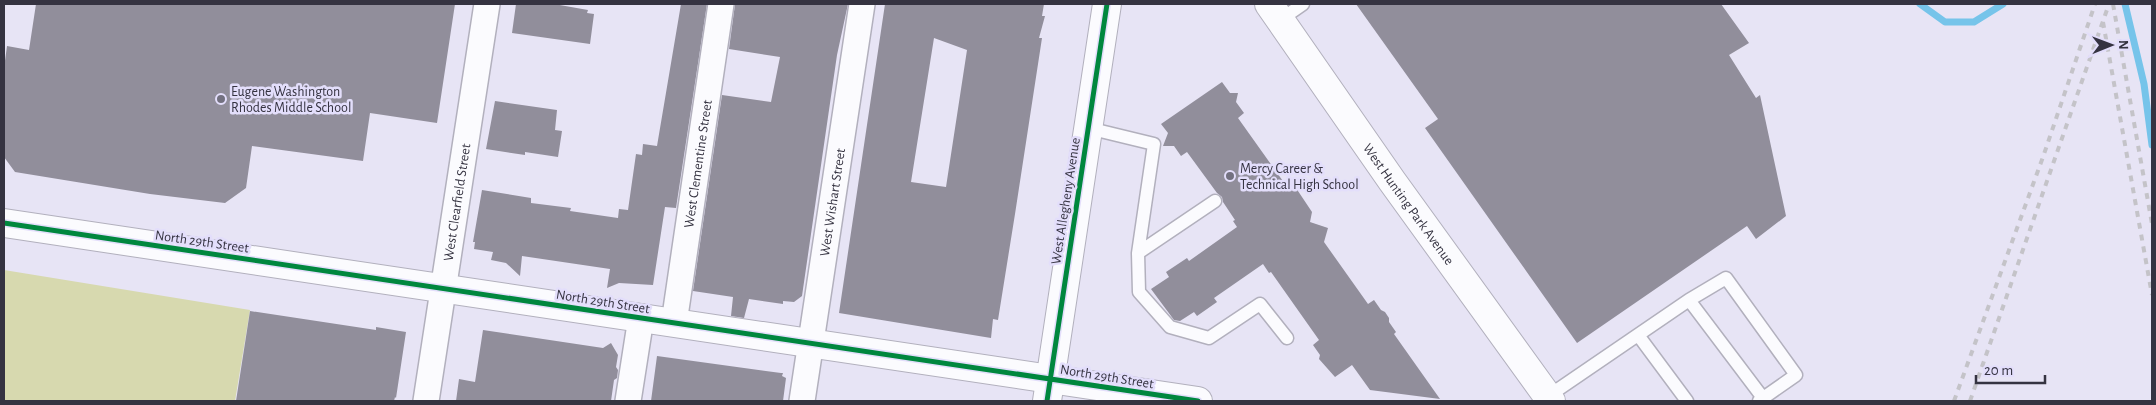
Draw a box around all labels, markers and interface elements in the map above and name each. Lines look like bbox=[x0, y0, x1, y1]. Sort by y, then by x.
north arrow bbox=[2086, 20, 2136, 70]
text: N bbox=[2116, 40, 2130, 50]
place label: Eugene Washington Rhodes Middle School bbox=[231, 85, 351, 115]
marker: Eugene Washington Rhodes Middle School bbox=[215, 93, 227, 105]
street label: West Clementine Street bbox=[682, 98, 715, 229]
street label: West Allegheny Avenue bbox=[1049, 137, 1083, 266]
street label: West Hunting Park Avenue bbox=[1360, 141, 1456, 268]
street label: West Clearfield Street bbox=[442, 142, 474, 262]
street label: West Wishart Street bbox=[818, 147, 848, 258]
place label: Mercy Career & Technical High School bbox=[1240, 162, 1359, 192]
marker: Mercy Career & Technical High School bbox=[1224, 170, 1236, 182]
street label: North 29th Street bbox=[154, 228, 250, 256]
street label: North 29th Street bbox=[555, 288, 651, 316]
scale bar bbox=[1976, 352, 2045, 384]
street label: North 29th Street bbox=[1059, 363, 1155, 391]
text: 20 m bbox=[1984, 363, 2013, 378]

